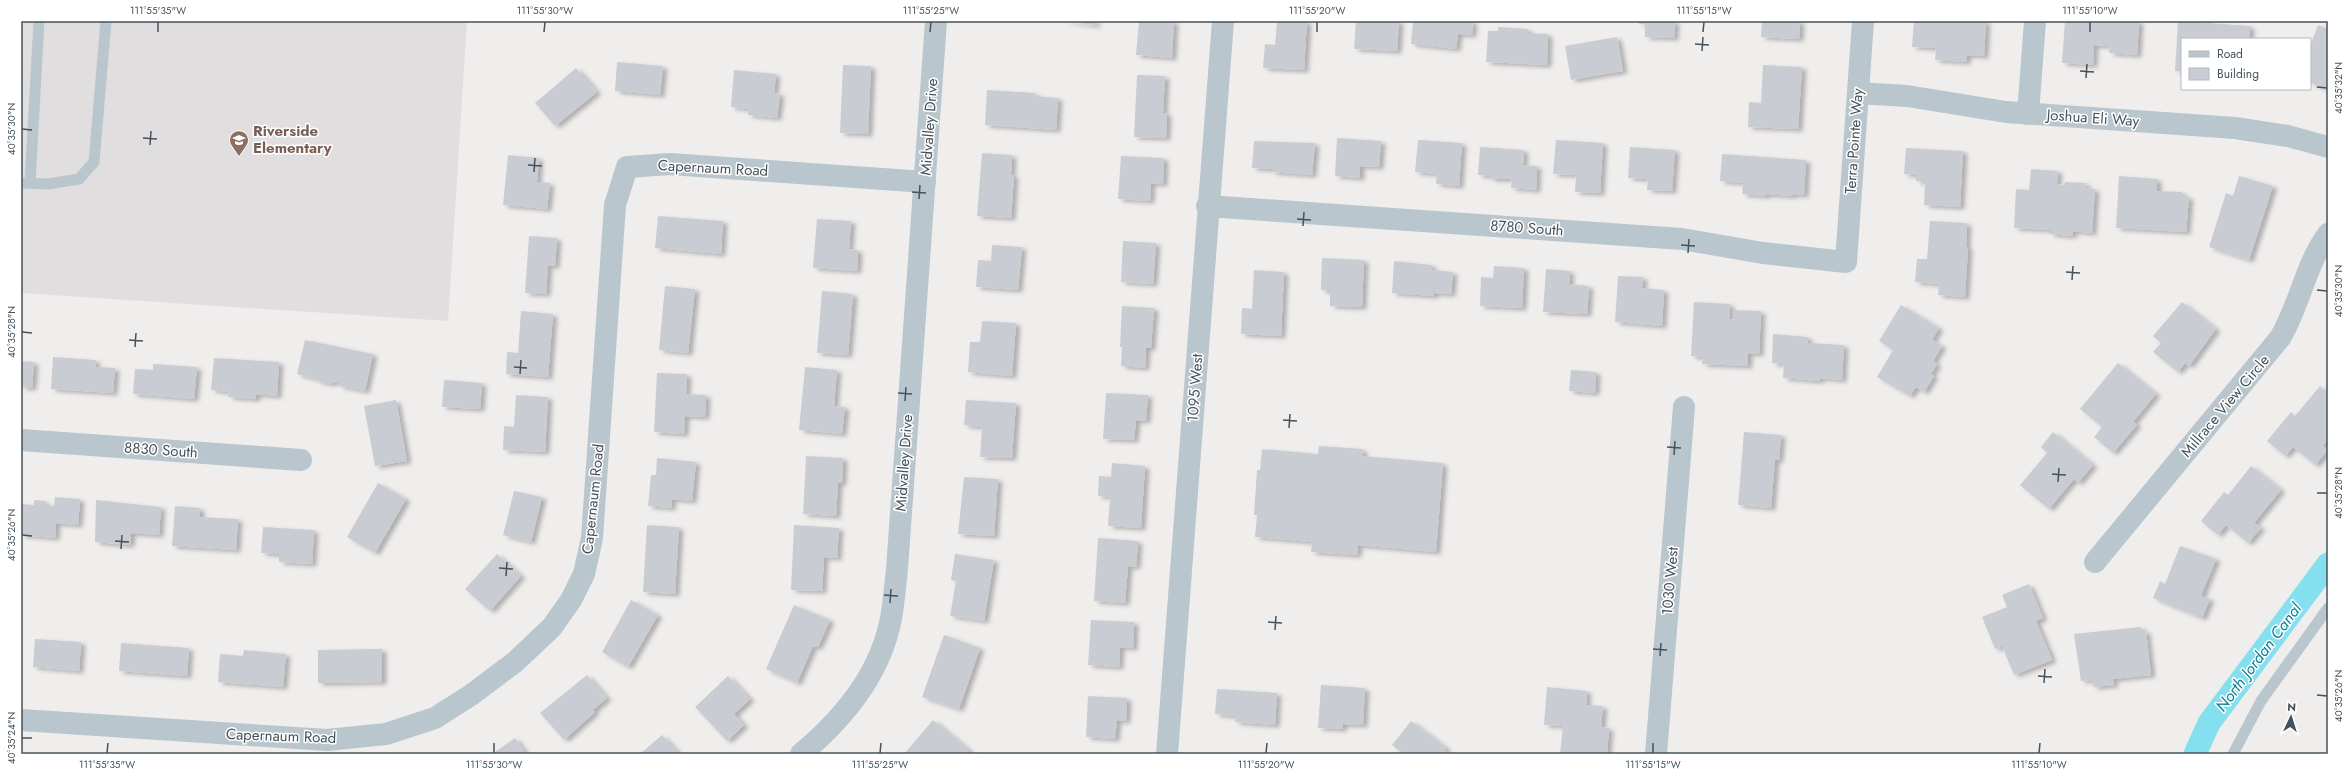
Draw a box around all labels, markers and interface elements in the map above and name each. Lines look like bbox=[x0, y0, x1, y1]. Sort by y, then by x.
text: 111°55'35"W bbox=[130, 3, 186, 18]
text: 111°55'30"W bbox=[517, 3, 573, 18]
text: 111°55'25"W bbox=[903, 3, 959, 18]
text: 111°55'20"W bbox=[1289, 3, 1345, 18]
text: 111°55'15"W bbox=[1676, 3, 1732, 18]
text: 111°55'10"W bbox=[2062, 3, 2118, 18]
legend bbox=[2181, 38, 2311, 90]
text: Road bbox=[2217, 45, 2243, 63]
text: 40°35'32"N bbox=[2331, 62, 2346, 114]
text: Building bbox=[2217, 65, 2259, 83]
street label: Midvalley Drive bbox=[915, 77, 943, 176]
street label: Terra Pointe Way bbox=[1839, 87, 1869, 195]
text: 40°35'30"N bbox=[4, 103, 19, 155]
street label: Joshua Eli Way bbox=[2044, 104, 2140, 132]
place label: Riverside Elementary bbox=[253, 120, 332, 159]
school or university icon: Riverside Elementary bbox=[228, 129, 250, 157]
street label: Capernaum Road bbox=[657, 154, 769, 182]
street label: 8780 South bbox=[1490, 214, 1564, 242]
text: 40°35'30"N bbox=[2331, 265, 2346, 317]
text: 40°35'28"N bbox=[4, 306, 19, 358]
street label: Millrace View Circle bbox=[2175, 350, 2275, 462]
street label: 1095 West bbox=[1182, 353, 1208, 423]
street label: Midvalley Drive bbox=[890, 413, 918, 512]
street label: 8830 South bbox=[123, 436, 199, 464]
street label: Capernaum Road bbox=[576, 443, 610, 555]
text: 40°35'28"N bbox=[2331, 467, 2346, 519]
text: 40°35'26"N bbox=[4, 509, 19, 561]
street label: 1030 West bbox=[1656, 546, 1684, 616]
water label: North Jordan Canal bbox=[2211, 599, 2305, 715]
text: 40°35'26"N bbox=[2331, 670, 2346, 722]
north arrow bbox=[2271, 697, 2311, 737]
text: 40°35'24"N bbox=[4, 712, 19, 764]
street label: Capernaum Road bbox=[225, 723, 337, 749]
text: 111°55'35"W bbox=[79, 757, 135, 772]
text: 111°55'30"W bbox=[466, 757, 522, 772]
text: 111°55'25"W bbox=[852, 757, 908, 772]
text: 111°55'20"W bbox=[1238, 757, 1294, 772]
text: 111°55'15"W bbox=[1625, 757, 1681, 772]
text: 111°55'10"W bbox=[2011, 757, 2067, 772]

